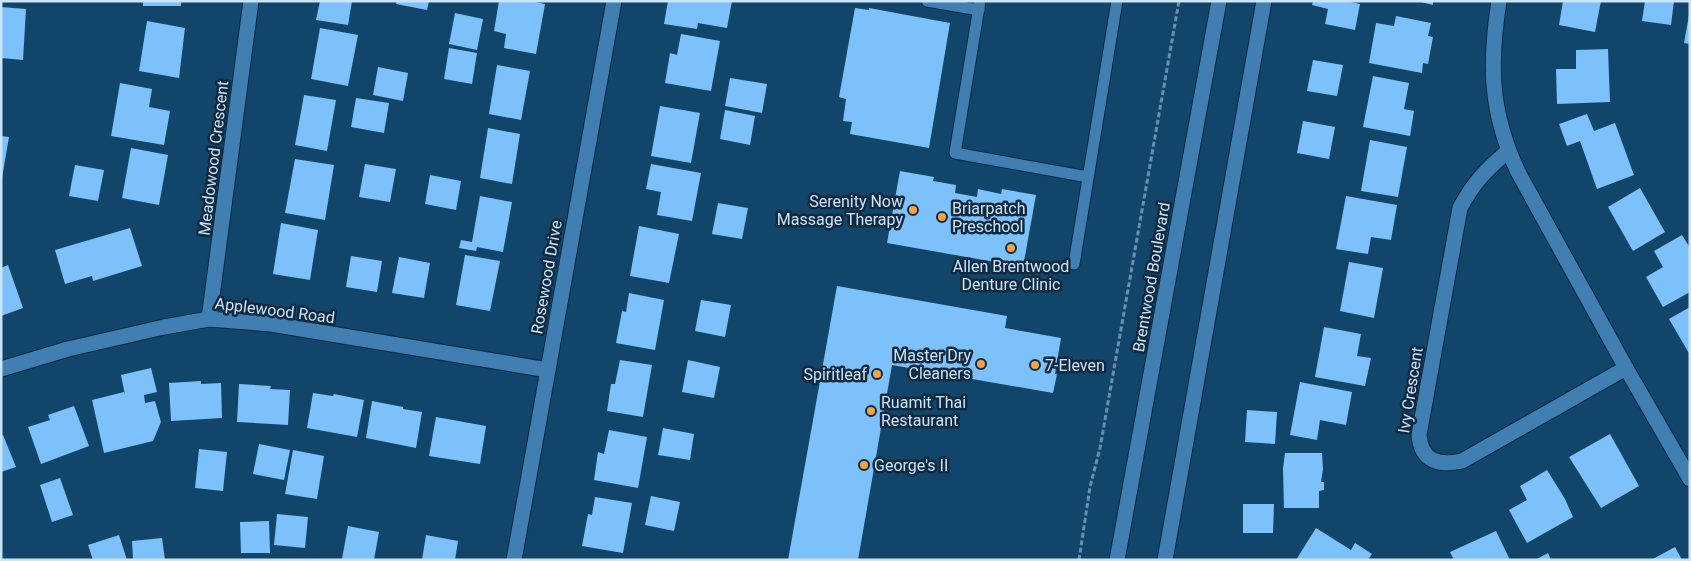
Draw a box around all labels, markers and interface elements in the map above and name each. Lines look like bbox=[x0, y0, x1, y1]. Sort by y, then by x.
street label: Meadowood Crescent bbox=[195, 80, 232, 237]
place label: Serenity Now Massage Therapy bbox=[777, 192, 903, 229]
place label: Briarpatch Preschool bbox=[952, 199, 1026, 236]
street label: Brentwood Boulevard bbox=[1129, 201, 1174, 354]
marker: Serenity Now Massage Therapy bbox=[907, 204, 919, 216]
marker: Briarpatch Preschool bbox=[936, 211, 948, 223]
street label: Rosewood Drive bbox=[527, 219, 566, 335]
marker: Allen Brentwood Denture Clinic bbox=[1005, 242, 1017, 254]
place label: Allen Brentwood Denture Clinic bbox=[953, 257, 1069, 294]
street label: Applewood Road bbox=[214, 294, 336, 327]
place label: Master Dry Cleaners bbox=[893, 346, 971, 383]
street label: Ivy Crescent bbox=[1394, 346, 1427, 435]
place label: 7-Eleven bbox=[1045, 356, 1105, 375]
marker: Master Dry Cleaners bbox=[975, 358, 987, 370]
marker: 7-Eleven bbox=[1029, 359, 1041, 371]
place label: Spiritleaf bbox=[803, 365, 867, 384]
marker: Spiritleaf bbox=[871, 368, 883, 380]
place label: Ruamit Thai Restaurant bbox=[881, 393, 966, 430]
marker: Ruamit Thai Restaurant bbox=[865, 405, 877, 417]
place label: George's II bbox=[874, 456, 948, 475]
marker: George's II bbox=[858, 459, 870, 471]

